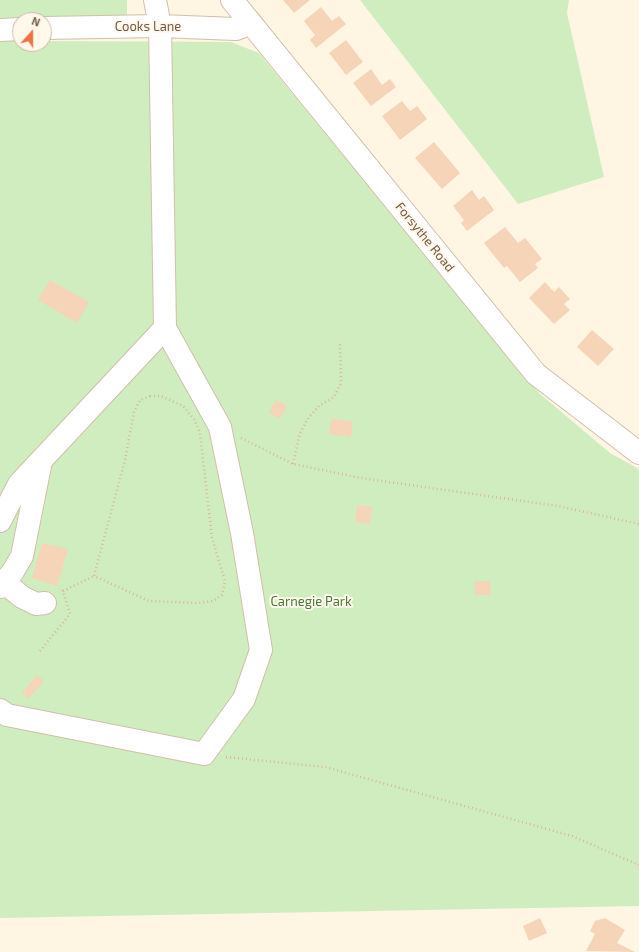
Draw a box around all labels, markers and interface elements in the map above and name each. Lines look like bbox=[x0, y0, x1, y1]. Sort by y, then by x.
north arrow bbox=[12, 12, 52, 52]
text: N bbox=[30, 14, 42, 29]
street label: Cooks Lane bbox=[115, 19, 181, 35]
street label: Forsythe Road bbox=[392, 199, 458, 275]
park label: Carnegie Park bbox=[270, 594, 352, 610]

